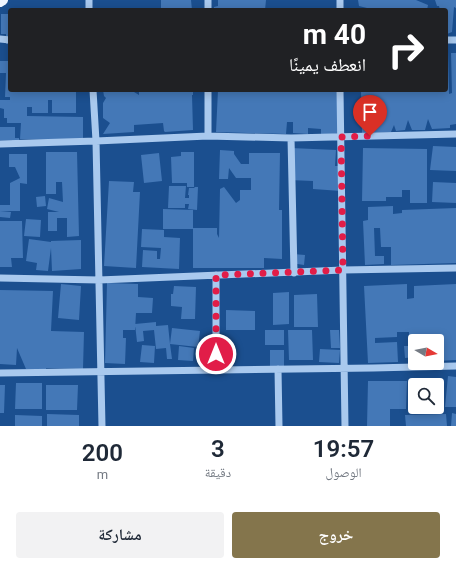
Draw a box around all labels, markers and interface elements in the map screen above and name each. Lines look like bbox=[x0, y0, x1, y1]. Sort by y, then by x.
text: 40 m bbox=[303, 18, 366, 51]
icon: right bbox=[380, 24, 432, 76]
text: انعطف يمينًا bbox=[289, 54, 366, 75]
pin bbox=[353, 95, 387, 136]
icon: arrive bbox=[359, 101, 381, 123]
position arrow bbox=[195, 333, 237, 375]
north arrow bbox=[408, 334, 444, 370]
map controls bbox=[408, 334, 444, 414]
button: search bbox=[408, 378, 444, 414]
text: 3 bbox=[211, 435, 225, 463]
text: 19:57 bbox=[313, 435, 374, 463]
text: 200 bbox=[82, 439, 123, 467]
text: دقيقة bbox=[205, 465, 231, 480]
text: الوصول bbox=[326, 465, 362, 480]
text: m bbox=[97, 467, 108, 482]
button: مشاركة bbox=[16, 512, 224, 558]
button: خروج bbox=[232, 512, 440, 558]

